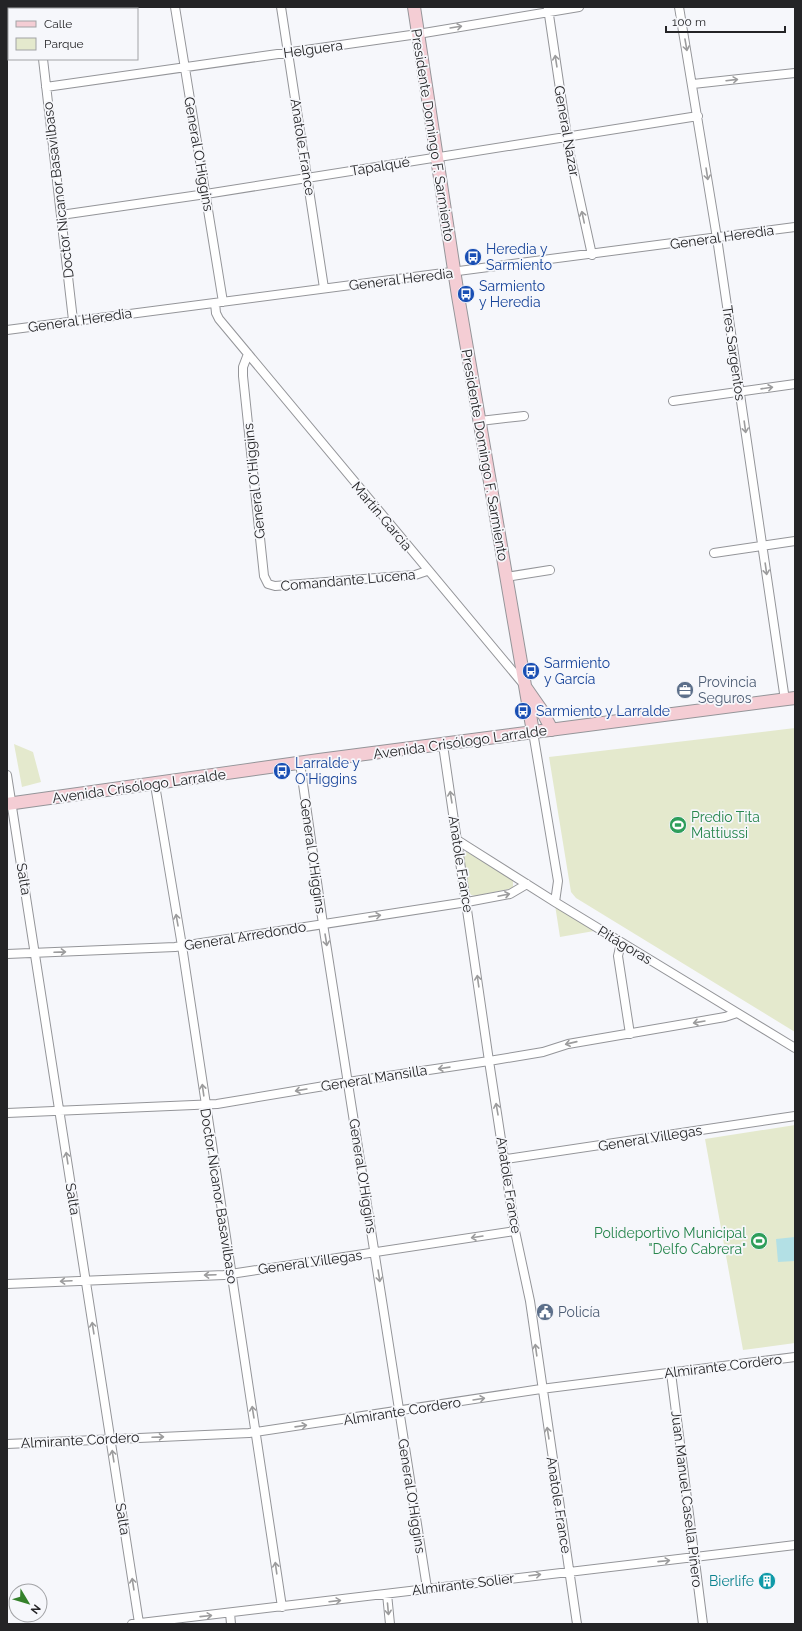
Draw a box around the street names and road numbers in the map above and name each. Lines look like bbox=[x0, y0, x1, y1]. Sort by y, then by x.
street label: Presidente Domingo F. Sarmiento bbox=[408, 28, 458, 242]
street label: Helguera bbox=[282, 37, 344, 61]
street label: General Nazar bbox=[551, 84, 583, 178]
street label: General O'Higgins bbox=[181, 95, 217, 213]
street label: Anatole France bbox=[287, 97, 319, 197]
street label: Doctor Nicanor Basavilbaso bbox=[39, 101, 77, 279]
street label: Tapalqué bbox=[349, 153, 411, 179]
street label: General Heredia bbox=[669, 222, 775, 252]
street label: General Heredia bbox=[348, 265, 454, 293]
street label: Tres Sargentos bbox=[719, 304, 749, 402]
street label: General Heredia bbox=[27, 305, 133, 335]
street label: Presidente Domingo F. Sarmiento bbox=[458, 348, 512, 562]
street label: General O'Higgins bbox=[240, 422, 268, 540]
street label: Martín García bbox=[349, 478, 415, 554]
street label: Comandante Lucena bbox=[280, 566, 416, 594]
street label: Avenida Crisólogo Larralde bbox=[372, 722, 548, 762]
street label: Avenida Crisólogo Larralde bbox=[51, 766, 227, 806]
street label: General O'Higgins bbox=[297, 797, 329, 915]
street label: Anatole France bbox=[445, 814, 477, 914]
street label: Salta bbox=[14, 862, 34, 896]
street label: General Arredondo bbox=[183, 918, 307, 954]
street label: Pitágoras bbox=[595, 923, 655, 968]
street label: General Mansilla bbox=[320, 1062, 428, 1094]
street label: Doctor Nicanor Basavilbaso bbox=[197, 1107, 241, 1285]
street label: General O'Higgins bbox=[346, 1117, 380, 1235]
street label: General Villegas bbox=[597, 1122, 703, 1154]
street label: Anatole France bbox=[493, 1135, 525, 1235]
street label: Salta bbox=[63, 1182, 83, 1216]
street label: General Villegas bbox=[257, 1247, 363, 1277]
street label: Almirante Cordero bbox=[663, 1351, 783, 1381]
street label: Almirante Cordero bbox=[342, 1394, 462, 1428]
street label: Juan Manuel Casella Piñero bbox=[668, 1410, 706, 1588]
street label: Almirante Cordero bbox=[20, 1429, 140, 1451]
street label: General O'Higgins bbox=[395, 1437, 429, 1555]
street label: Anatole France bbox=[543, 1455, 575, 1555]
street label: Salta bbox=[113, 1502, 133, 1536]
street label: Almirante Solier bbox=[411, 1570, 515, 1598]

